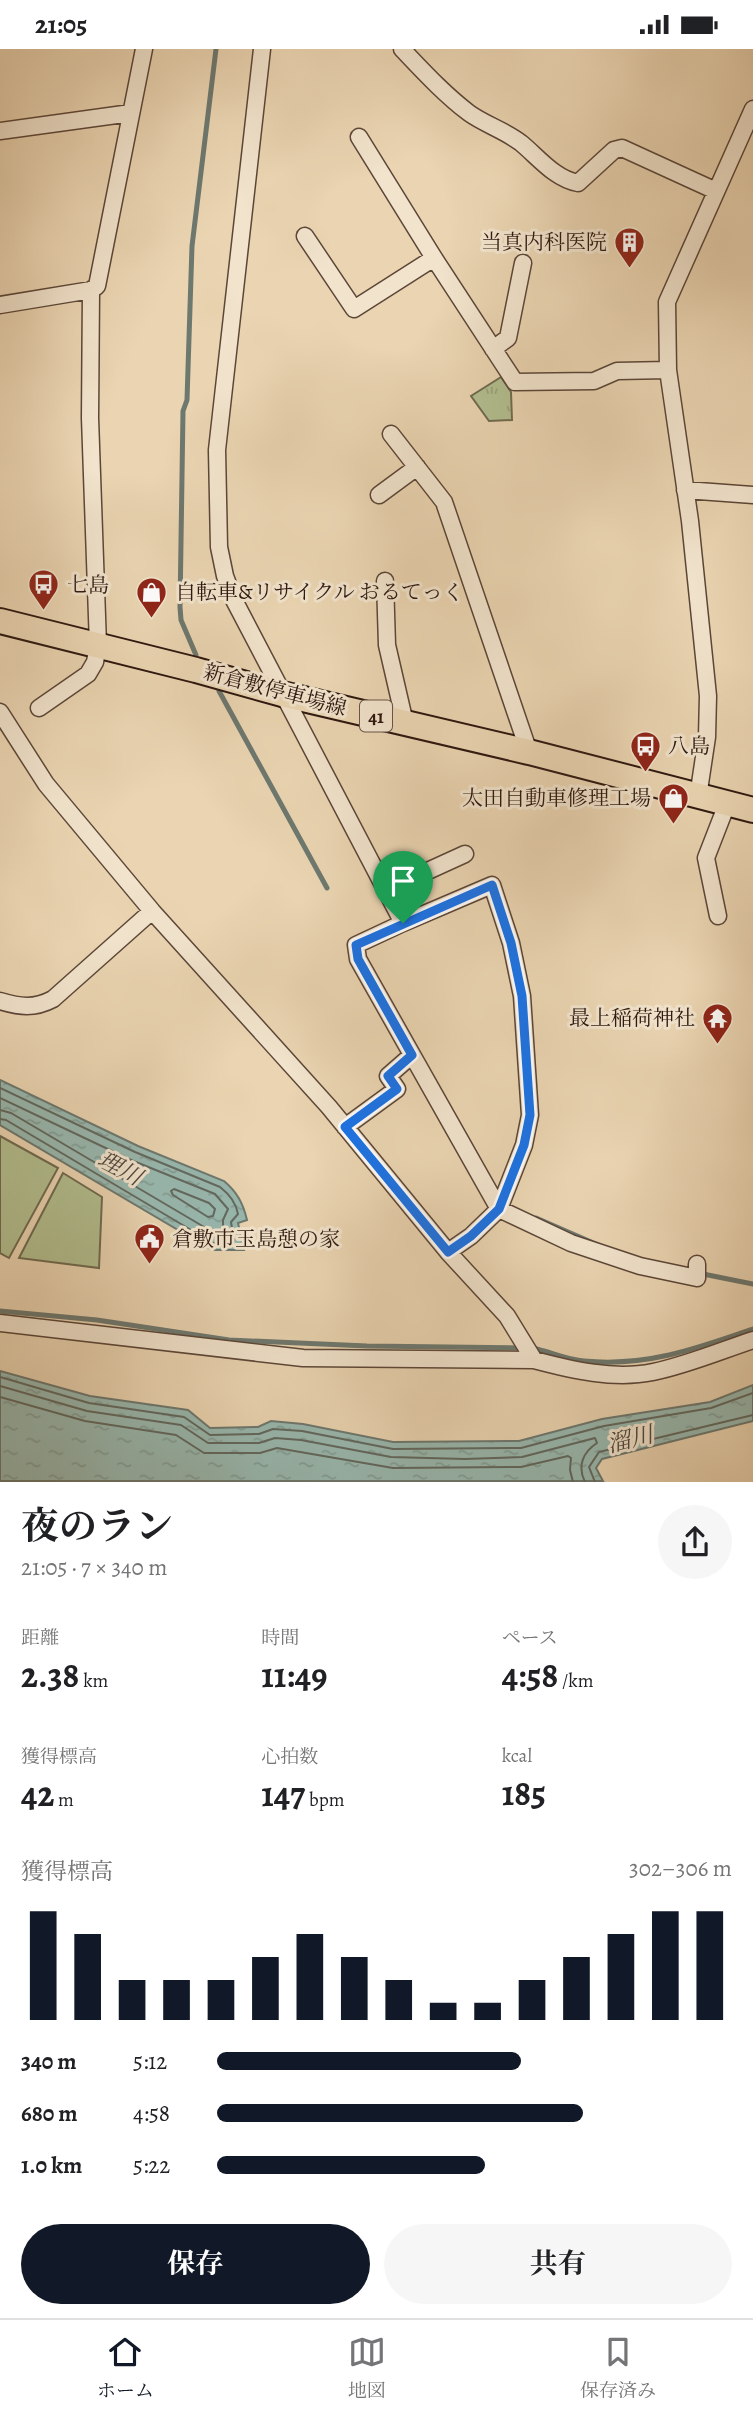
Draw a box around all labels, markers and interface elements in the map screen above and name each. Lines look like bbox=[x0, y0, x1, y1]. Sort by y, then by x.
text: 21:05 bbox=[35, 7, 87, 42]
building icon: 当真内科医院 bbox=[613, 225, 647, 269]
place label: 当真内科医院 bbox=[481, 228, 607, 256]
bus stop icon: 七島 bbox=[27, 568, 61, 612]
place label: 七島 bbox=[67, 571, 109, 599]
shop icon: 自転車&リサイクル おるてっく bbox=[135, 575, 169, 619]
place label: 自転車&リサイクル おるてっく bbox=[175, 578, 464, 606]
street label: 新倉敷停車場線 bbox=[200, 657, 350, 723]
road number: 41 bbox=[360, 701, 392, 731]
bus stop icon: 八島 bbox=[628, 729, 662, 773]
place label: 八島 bbox=[668, 732, 710, 760]
shop icon: 太田自動車修理工場 bbox=[657, 781, 691, 825]
place label: 太田自動車修理工場 bbox=[462, 784, 651, 812]
pin bbox=[373, 851, 433, 923]
icon: arrive bbox=[384, 862, 422, 900]
temple icon: 最上稲荷神社 bbox=[701, 1001, 735, 1045]
place label: 最上稲荷神社 bbox=[569, 1004, 695, 1032]
water label: 理川 bbox=[92, 1144, 150, 1194]
public building icon: 倉敷市玉島憩の家 bbox=[132, 1222, 166, 1266]
place label: 倉敷市玉島憩の家 bbox=[172, 1225, 340, 1253]
water label: 溜川 bbox=[604, 1418, 659, 1460]
text: 夜のラン bbox=[21, 1500, 173, 1552]
button: share bbox=[658, 1505, 732, 1579]
text: 21:05 · 7 × 340 m bbox=[21, 1552, 167, 1583]
text: 距離 bbox=[21, 1625, 59, 1651]
text: 時間 bbox=[261, 1625, 299, 1651]
text: ペース bbox=[502, 1625, 558, 1651]
text: 2.38 bbox=[21, 1651, 79, 1699]
text: 11:49 bbox=[261, 1651, 327, 1699]
text: 4:58 bbox=[502, 1651, 558, 1699]
text: km bbox=[79, 1668, 108, 1694]
text: /km bbox=[558, 1668, 593, 1694]
text: kcal bbox=[502, 1743, 532, 1769]
text: 獲得標高 bbox=[21, 1744, 97, 1770]
text: 心拍数 bbox=[261, 1744, 318, 1770]
text: 185 bbox=[502, 1769, 546, 1817]
text: 42 bbox=[21, 1770, 54, 1818]
text: 147 bbox=[261, 1770, 305, 1818]
text: m bbox=[54, 1787, 74, 1813]
text: bpm bbox=[305, 1787, 345, 1813]
text: 302–306 m bbox=[629, 1853, 732, 1884]
text: 獲得標高 bbox=[21, 1856, 113, 1887]
text: 340 m bbox=[21, 2046, 77, 2077]
text: 5:12 bbox=[133, 2046, 167, 2077]
text: 680 m bbox=[21, 2098, 78, 2129]
text: 4:58 bbox=[133, 2098, 170, 2129]
text: 1.0 km bbox=[21, 2150, 82, 2181]
text: 5:22 bbox=[133, 2150, 170, 2181]
button: 保存 bbox=[21, 2224, 370, 2304]
button: 共有 bbox=[384, 2224, 732, 2304]
tab: ホーム bbox=[97, 2333, 154, 2404]
tab: 地図 bbox=[348, 2333, 386, 2404]
tab: 保存済み bbox=[580, 2333, 656, 2404]

